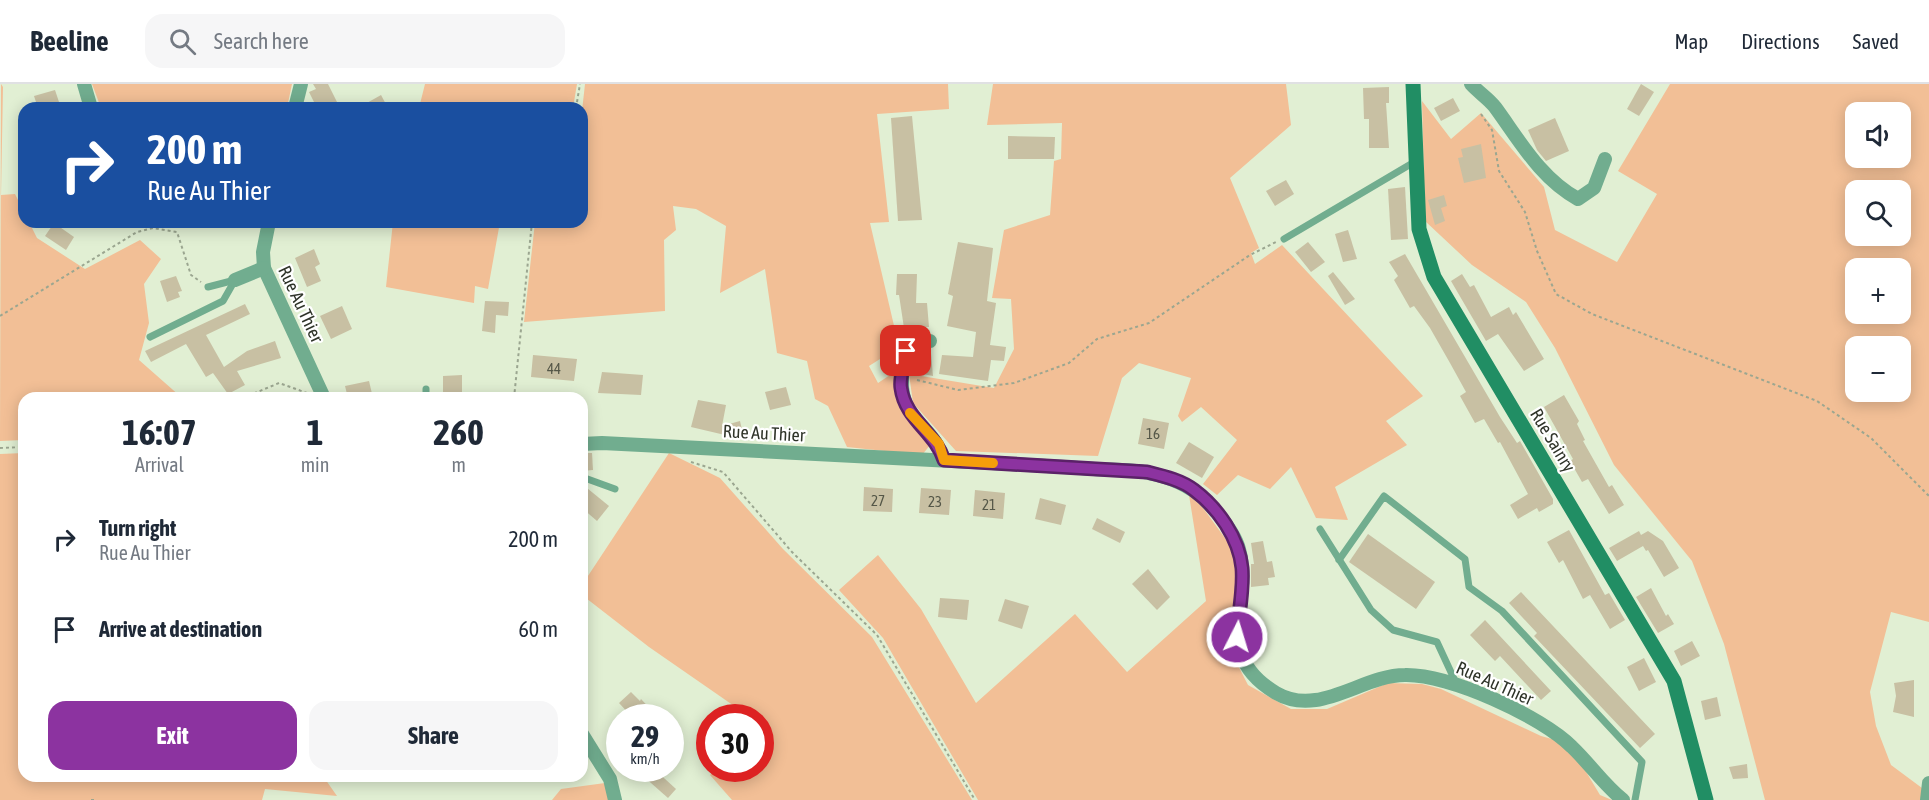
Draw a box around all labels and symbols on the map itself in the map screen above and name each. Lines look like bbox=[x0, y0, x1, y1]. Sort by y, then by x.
street label: Rue Au Thier bbox=[274, 262, 328, 346]
pin bbox=[880, 325, 931, 376]
house number: 44 bbox=[547, 360, 561, 377]
street label: Rue Sainry bbox=[1526, 405, 1580, 475]
street label: Rue Au Thier bbox=[722, 420, 806, 446]
house number: 16 bbox=[1146, 425, 1160, 442]
house number: 27 bbox=[871, 492, 885, 509]
house number: 23 bbox=[928, 493, 942, 510]
house number: 21 bbox=[982, 496, 996, 513]
position arrow bbox=[1205, 605, 1269, 669]
street label: Rue Au Thier bbox=[1453, 657, 1537, 710]
speed limit sign: 30 bbox=[696, 704, 774, 782]

